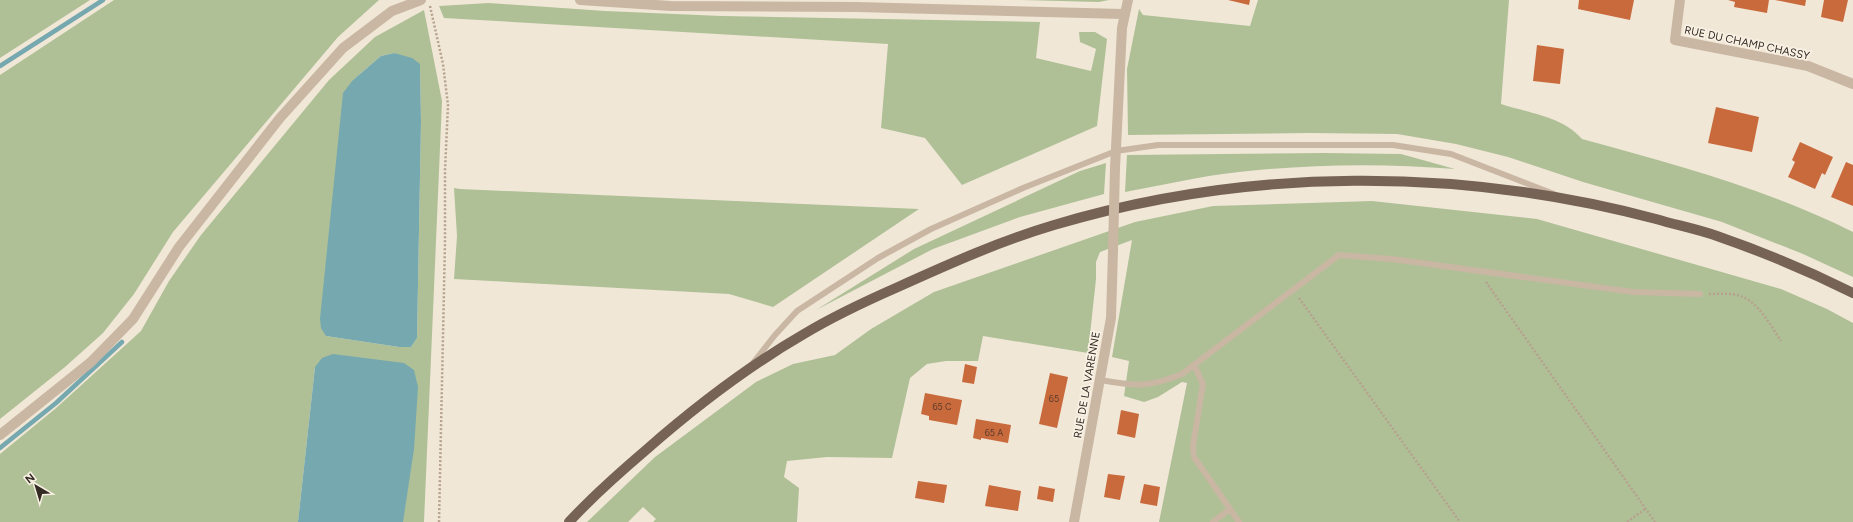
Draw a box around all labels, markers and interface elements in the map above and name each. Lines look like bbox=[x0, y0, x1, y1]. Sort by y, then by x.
street label: RUE DU CHAMP CHASSY bbox=[1683, 23, 1811, 63]
street label: RUE DE LA VARENNE bbox=[1071, 331, 1103, 439]
house number: 65 bbox=[1049, 393, 1059, 404]
house number: 65 C bbox=[933, 401, 952, 412]
house number: 65 A bbox=[985, 427, 1003, 438]
north arrow bbox=[16, 466, 56, 506]
text: N bbox=[23, 471, 38, 486]

